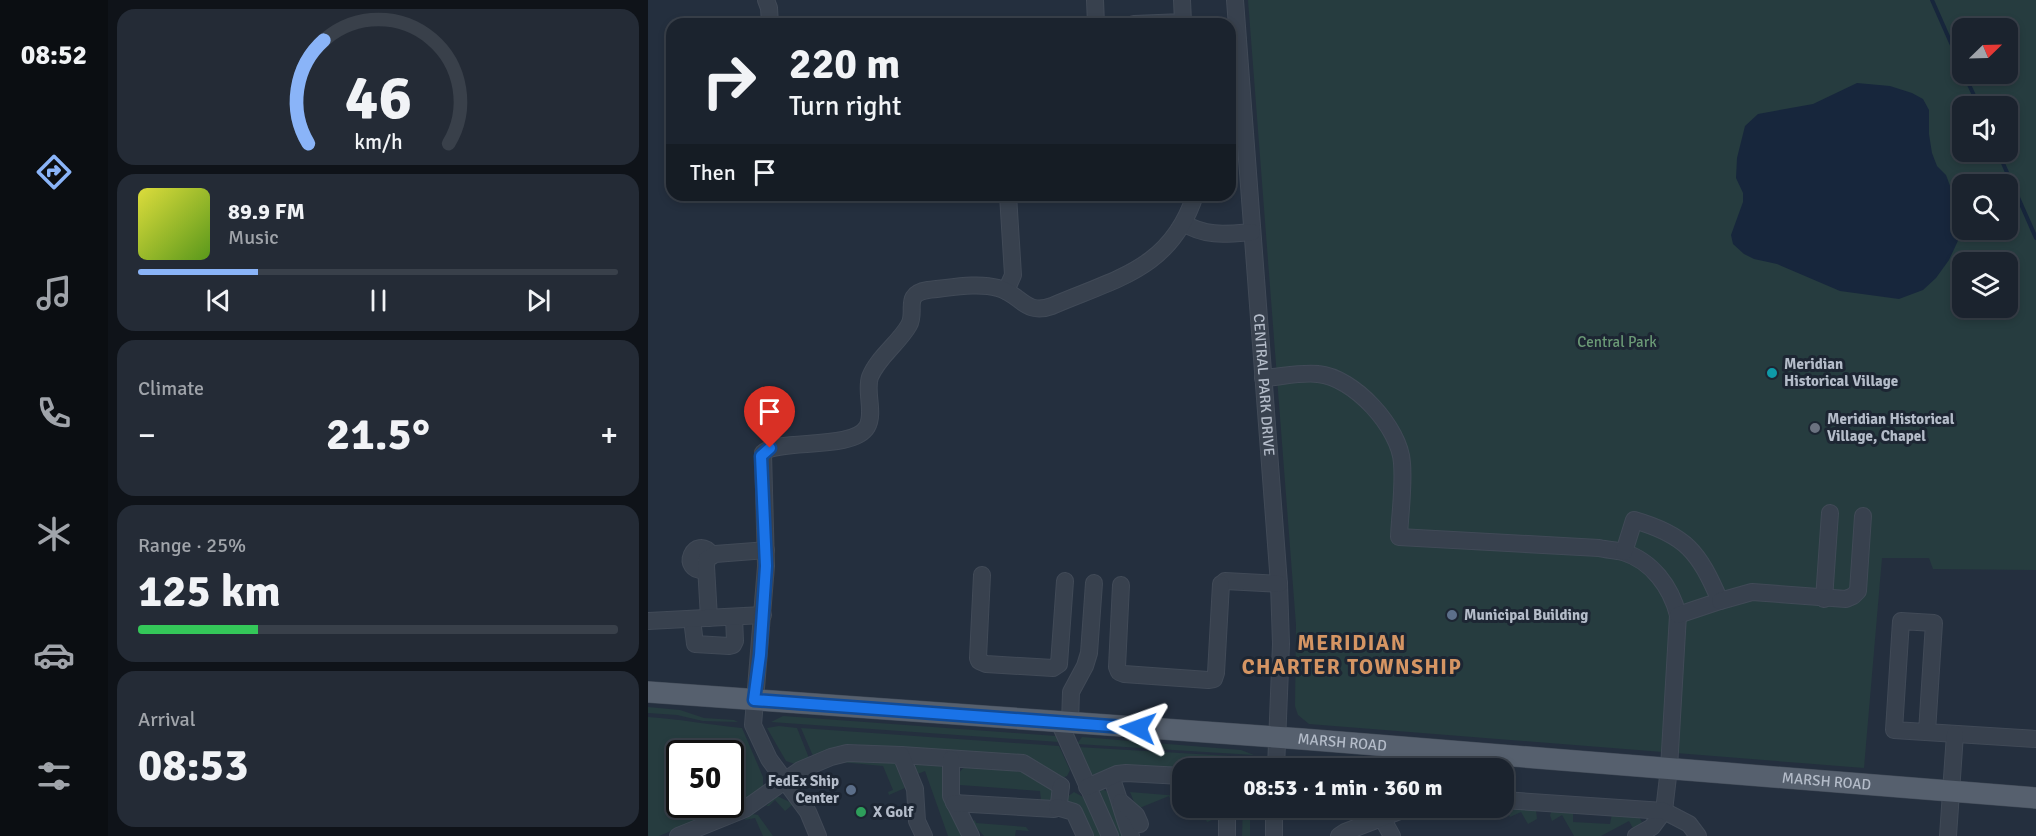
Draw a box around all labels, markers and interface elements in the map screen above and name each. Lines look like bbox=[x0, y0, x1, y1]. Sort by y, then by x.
north arrow bbox=[1952, 18, 2018, 84]
map controls bbox=[1952, 18, 2018, 318]
text: 08:52 bbox=[21, 39, 87, 72]
text: 220 m bbox=[789, 39, 900, 90]
icon: right bbox=[690, 42, 768, 120]
text: 46 bbox=[344, 59, 412, 136]
text: Turn right bbox=[789, 90, 902, 123]
button: sound bbox=[1952, 96, 2018, 162]
text: km/h bbox=[354, 130, 402, 156]
icon: directions bbox=[33, 151, 75, 193]
icon: arrive bbox=[748, 156, 781, 189]
text: Then bbox=[690, 159, 736, 186]
button: search bbox=[1952, 174, 2018, 240]
text: 89.9 FM bbox=[228, 198, 305, 225]
text: Music bbox=[228, 225, 279, 250]
button: layers bbox=[1952, 252, 2018, 318]
icon: music bbox=[33, 272, 75, 314]
icon: previous bbox=[202, 284, 235, 317]
icon: pause bbox=[362, 284, 395, 317]
icon: next bbox=[522, 284, 555, 317]
street label: CENTRAL PARK DRIVE bbox=[1250, 313, 1278, 457]
park label: Central Park bbox=[1577, 333, 1657, 351]
place label: Meridian Historical Village bbox=[1784, 355, 1898, 390]
marker: Meridian Historical Village bbox=[1765, 366, 1779, 380]
text: Climate bbox=[138, 376, 204, 401]
pin bbox=[744, 386, 795, 448]
icon: phone bbox=[33, 392, 75, 434]
icon: arrive bbox=[753, 395, 786, 428]
text: 21.5° bbox=[326, 407, 430, 462]
place label: Meridian Historical Village, Chapel bbox=[1827, 410, 1955, 445]
text: − bbox=[138, 415, 156, 456]
text: + bbox=[600, 415, 618, 456]
marker: Meridian Historical Village, Chapel bbox=[1808, 421, 1822, 435]
icon: climate bbox=[33, 513, 75, 555]
text: Range · 25% bbox=[138, 533, 246, 558]
text: 125 km bbox=[138, 564, 281, 619]
place label: Municipal Building bbox=[1464, 606, 1588, 624]
marker: Municipal Building bbox=[1445, 608, 1459, 622]
district label: MERIDIAN CHARTER TOWNSHIP bbox=[1242, 630, 1462, 680]
icon: car bbox=[33, 634, 75, 676]
position arrow bbox=[1106, 696, 1170, 760]
text: Arrival bbox=[138, 707, 196, 732]
street label: MARSH ROAD bbox=[1297, 730, 1388, 755]
text: 08:53 bbox=[138, 738, 248, 793]
speed limit sign: 50 bbox=[666, 740, 744, 818]
icon: filters bbox=[33, 755, 75, 797]
street label: MARSH ROAD bbox=[1781, 769, 1872, 794]
place label: FedEx Ship Center bbox=[768, 772, 839, 807]
text: 08:53 · 1 min · 360 m bbox=[1243, 774, 1443, 801]
marker: FedEx Ship Center bbox=[844, 783, 858, 797]
place label: X Golf bbox=[873, 803, 915, 821]
marker: X Golf bbox=[854, 805, 868, 819]

